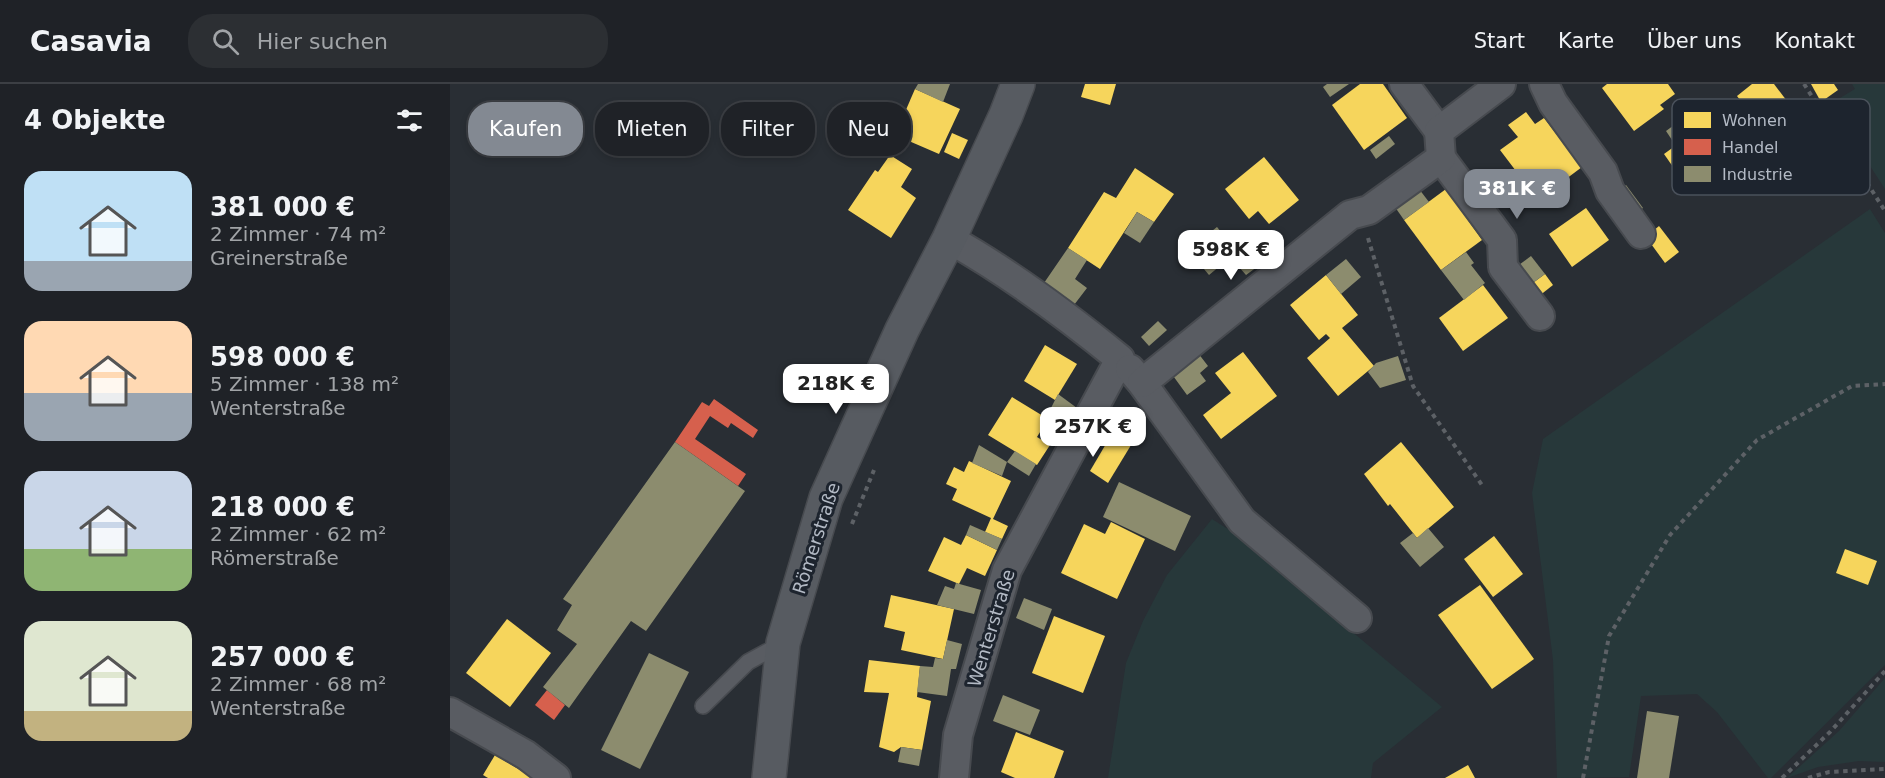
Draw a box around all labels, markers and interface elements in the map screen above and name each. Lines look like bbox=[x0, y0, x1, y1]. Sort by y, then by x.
search box bbox=[188, 14, 608, 68]
text: Casavia bbox=[30, 25, 152, 58]
icon: search bbox=[209, 25, 242, 58]
text: Hier suchen bbox=[257, 29, 388, 54]
text: Start bbox=[1474, 29, 1525, 53]
text: Karte bbox=[1558, 29, 1614, 53]
text: Über uns bbox=[1647, 29, 1742, 53]
text: Kontakt bbox=[1775, 29, 1855, 53]
legend bbox=[1672, 99, 1870, 195]
chip: Kaufen bbox=[468, 102, 583, 156]
chip: Mieten bbox=[595, 102, 709, 156]
chip: Filter bbox=[721, 102, 815, 156]
chip: Neu bbox=[827, 102, 911, 156]
icon: filters bbox=[393, 104, 426, 137]
text: 4 Objekte bbox=[24, 105, 166, 135]
text: Wohnen bbox=[1722, 111, 1787, 130]
text: Handel bbox=[1722, 138, 1778, 157]
text: Industrie bbox=[1722, 165, 1793, 184]
pin: 381K € bbox=[1468, 169, 1566, 220]
text: 381K € bbox=[1478, 176, 1556, 200]
text: 381 000 € bbox=[210, 192, 355, 222]
icon: home bbox=[72, 195, 144, 267]
text: 2 Zimmer · 74 m² bbox=[210, 222, 386, 246]
pin: 598K € bbox=[1182, 230, 1280, 281]
text: 598K € bbox=[1192, 237, 1270, 261]
text: Greinerstraße bbox=[210, 246, 348, 270]
text: 598 000 € bbox=[210, 342, 355, 372]
icon: home bbox=[72, 345, 144, 417]
pin: 218K € bbox=[787, 364, 885, 415]
text: 218K € bbox=[797, 371, 875, 395]
text: 5 Zimmer · 138 m² bbox=[210, 372, 399, 396]
text: Wenterstraße bbox=[210, 396, 346, 420]
pin: 257K € bbox=[1044, 407, 1142, 458]
text: 257K € bbox=[1054, 414, 1132, 438]
street label: Römerstraße bbox=[788, 480, 844, 596]
text: 218 000 € bbox=[210, 492, 355, 522]
icon: home bbox=[72, 495, 144, 567]
text: 2 Zimmer · 62 m² bbox=[210, 522, 386, 546]
text: Römerstraße bbox=[210, 546, 339, 570]
street label: Wenterstraße bbox=[963, 567, 1019, 689]
text: 257 000 € bbox=[210, 642, 355, 672]
icon: home bbox=[72, 645, 144, 717]
text: 2 Zimmer · 68 m² bbox=[210, 672, 386, 696]
text: Wenterstraße bbox=[210, 696, 346, 720]

